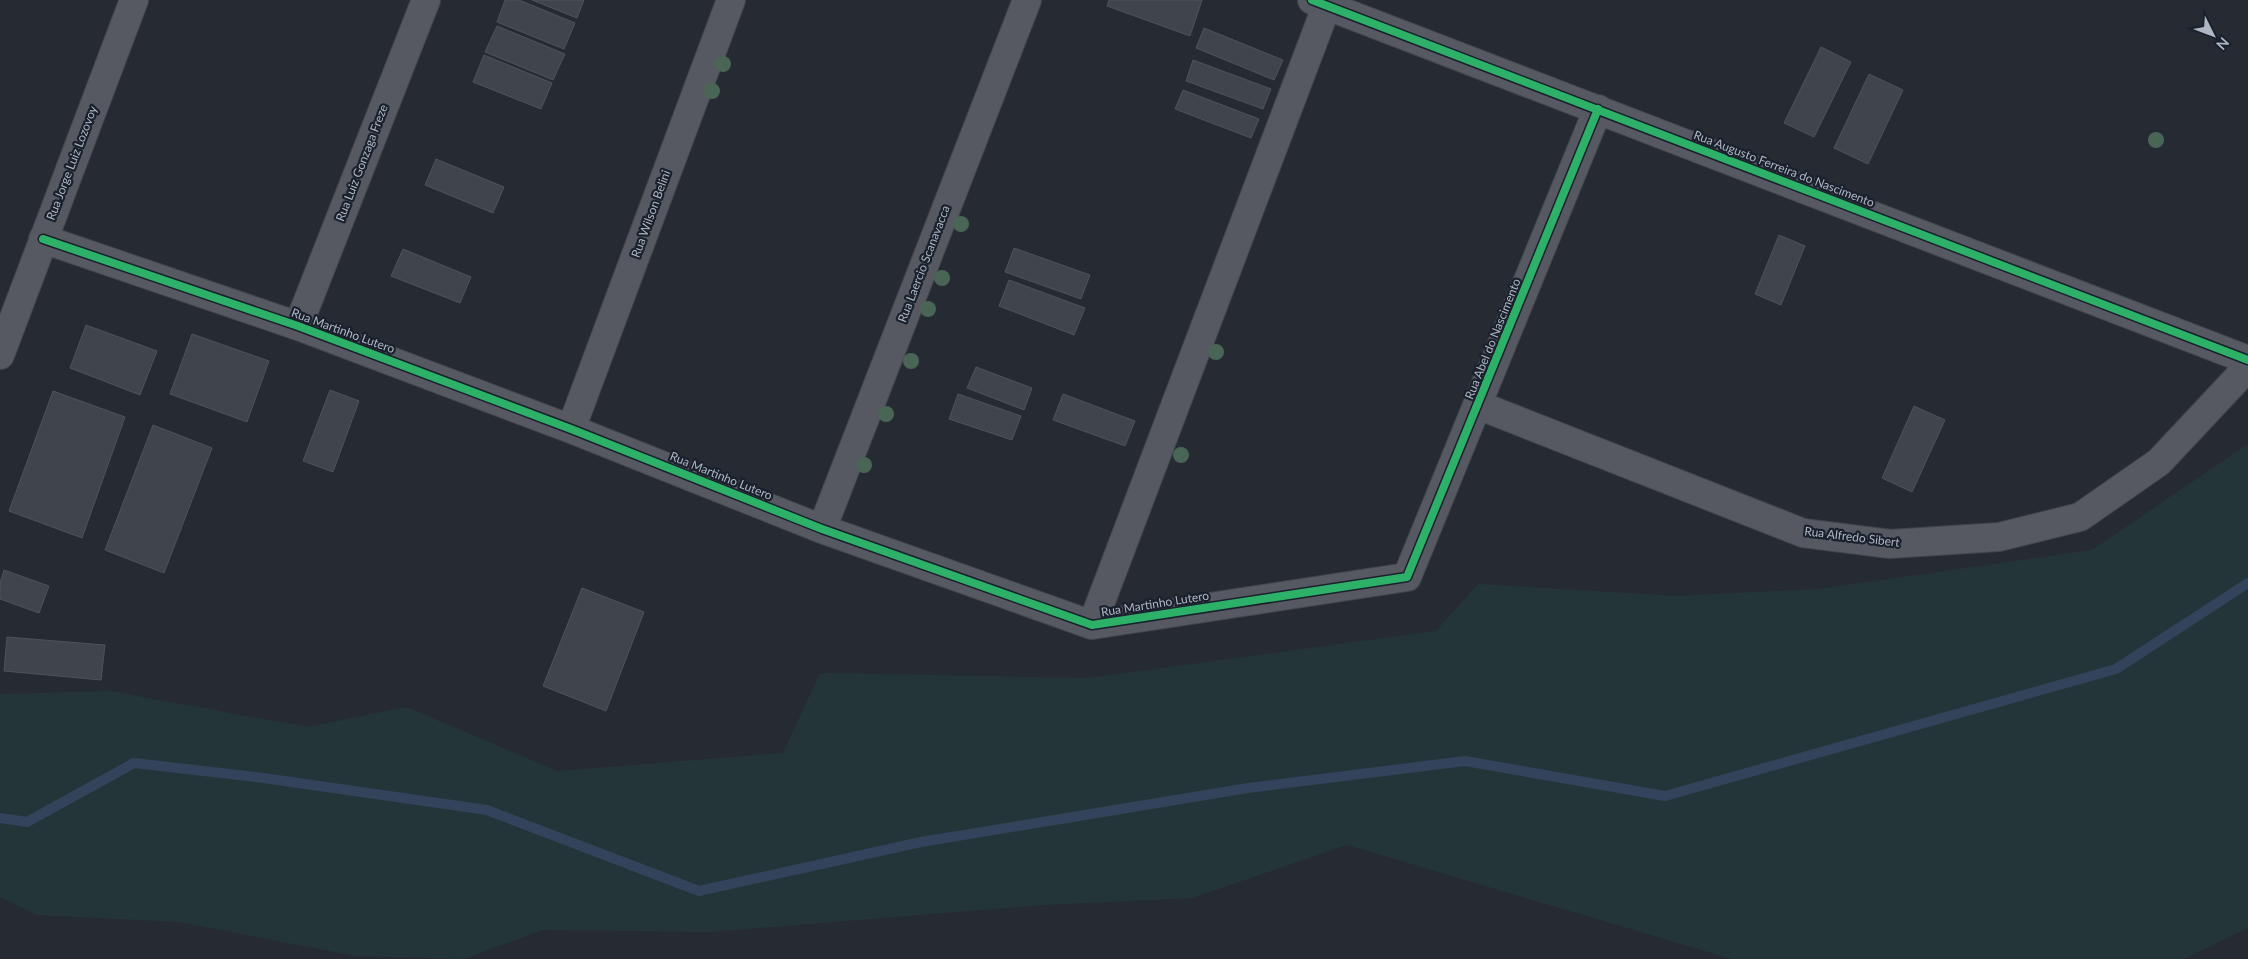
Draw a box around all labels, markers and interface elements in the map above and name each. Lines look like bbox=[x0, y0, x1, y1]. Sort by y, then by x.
north arrow bbox=[2188, 10, 2238, 60]
text: N bbox=[2213, 34, 2233, 54]
street label: Rua Luiz Gonzaga Freze bbox=[332, 102, 391, 223]
street label: Rua Jorge Luiz Lozovoy bbox=[43, 103, 101, 222]
street label: Rua Augusto Ferreira do Nascimento bbox=[1692, 127, 1877, 210]
street label: Rua Wilson Belini bbox=[628, 168, 673, 260]
street label: Rua Laercio Scanavacca bbox=[894, 203, 953, 324]
street label: Rua Abel do Nascimento bbox=[1461, 276, 1524, 401]
street label: Rua Martinho Lutero bbox=[289, 305, 397, 356]
street label: Rua Martinho Lutero bbox=[668, 448, 775, 503]
street label: Rua Alfredo Sibert bbox=[1804, 523, 1901, 550]
street label: Rua Martinho Lutero bbox=[1100, 588, 1210, 619]

